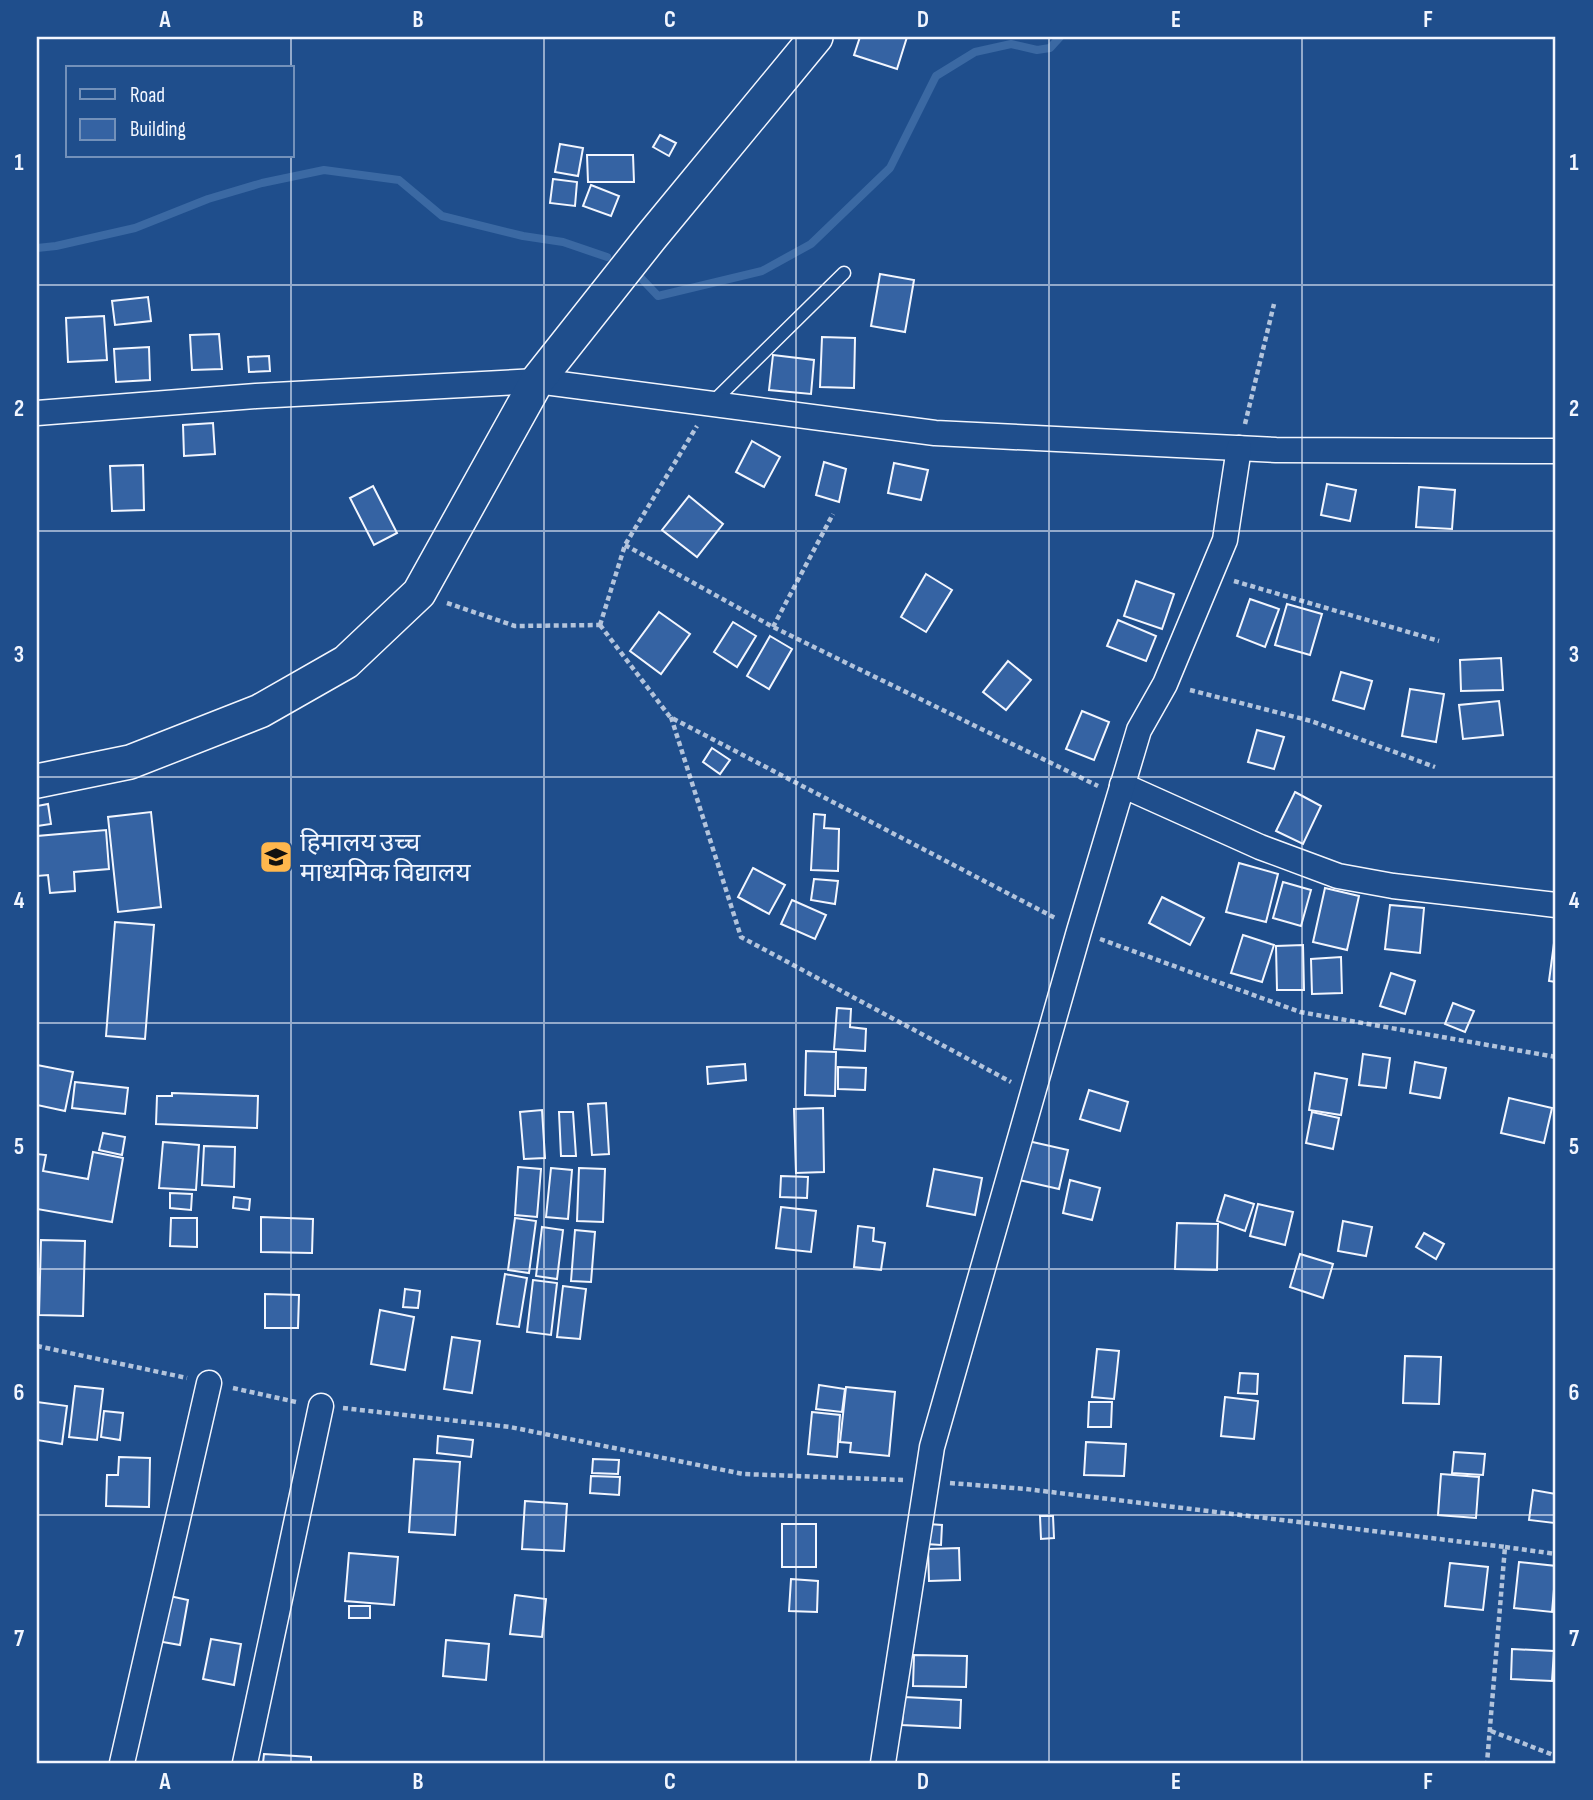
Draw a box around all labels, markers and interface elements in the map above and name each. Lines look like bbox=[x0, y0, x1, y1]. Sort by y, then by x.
text: A bbox=[159, 6, 172, 34]
text: B bbox=[413, 6, 424, 34]
text: C bbox=[664, 6, 676, 34]
text: D bbox=[917, 6, 929, 34]
text: E bbox=[1171, 6, 1181, 34]
text: F bbox=[1423, 6, 1433, 34]
legend bbox=[66, 66, 294, 158]
text: Road bbox=[130, 83, 165, 108]
text: Building bbox=[130, 117, 186, 142]
text: 1 bbox=[14, 149, 24, 177]
text: 1 bbox=[1569, 149, 1579, 177]
text: 2 bbox=[14, 395, 24, 423]
text: 2 bbox=[1569, 395, 1579, 423]
text: 3 bbox=[14, 641, 24, 669]
text: 3 bbox=[1569, 641, 1579, 669]
place label: हिमालय उच्च माध्यमिक विद्यालय bbox=[300, 828, 471, 889]
school or university icon: हिमालय उच्च माध्यमिक विद्यालय bbox=[257, 838, 295, 876]
text: 4 bbox=[14, 887, 25, 915]
text: 4 bbox=[1569, 887, 1580, 915]
text: 5 bbox=[14, 1133, 24, 1161]
text: 5 bbox=[1569, 1133, 1579, 1161]
text: 6 bbox=[14, 1379, 24, 1407]
text: 6 bbox=[1569, 1379, 1579, 1407]
text: 7 bbox=[14, 1625, 24, 1653]
text: 7 bbox=[1569, 1625, 1579, 1653]
text: A bbox=[159, 1768, 172, 1796]
text: B bbox=[413, 1768, 424, 1796]
text: C bbox=[664, 1768, 676, 1796]
text: D bbox=[917, 1768, 929, 1796]
text: E bbox=[1171, 1768, 1181, 1796]
text: F bbox=[1423, 1768, 1433, 1796]

